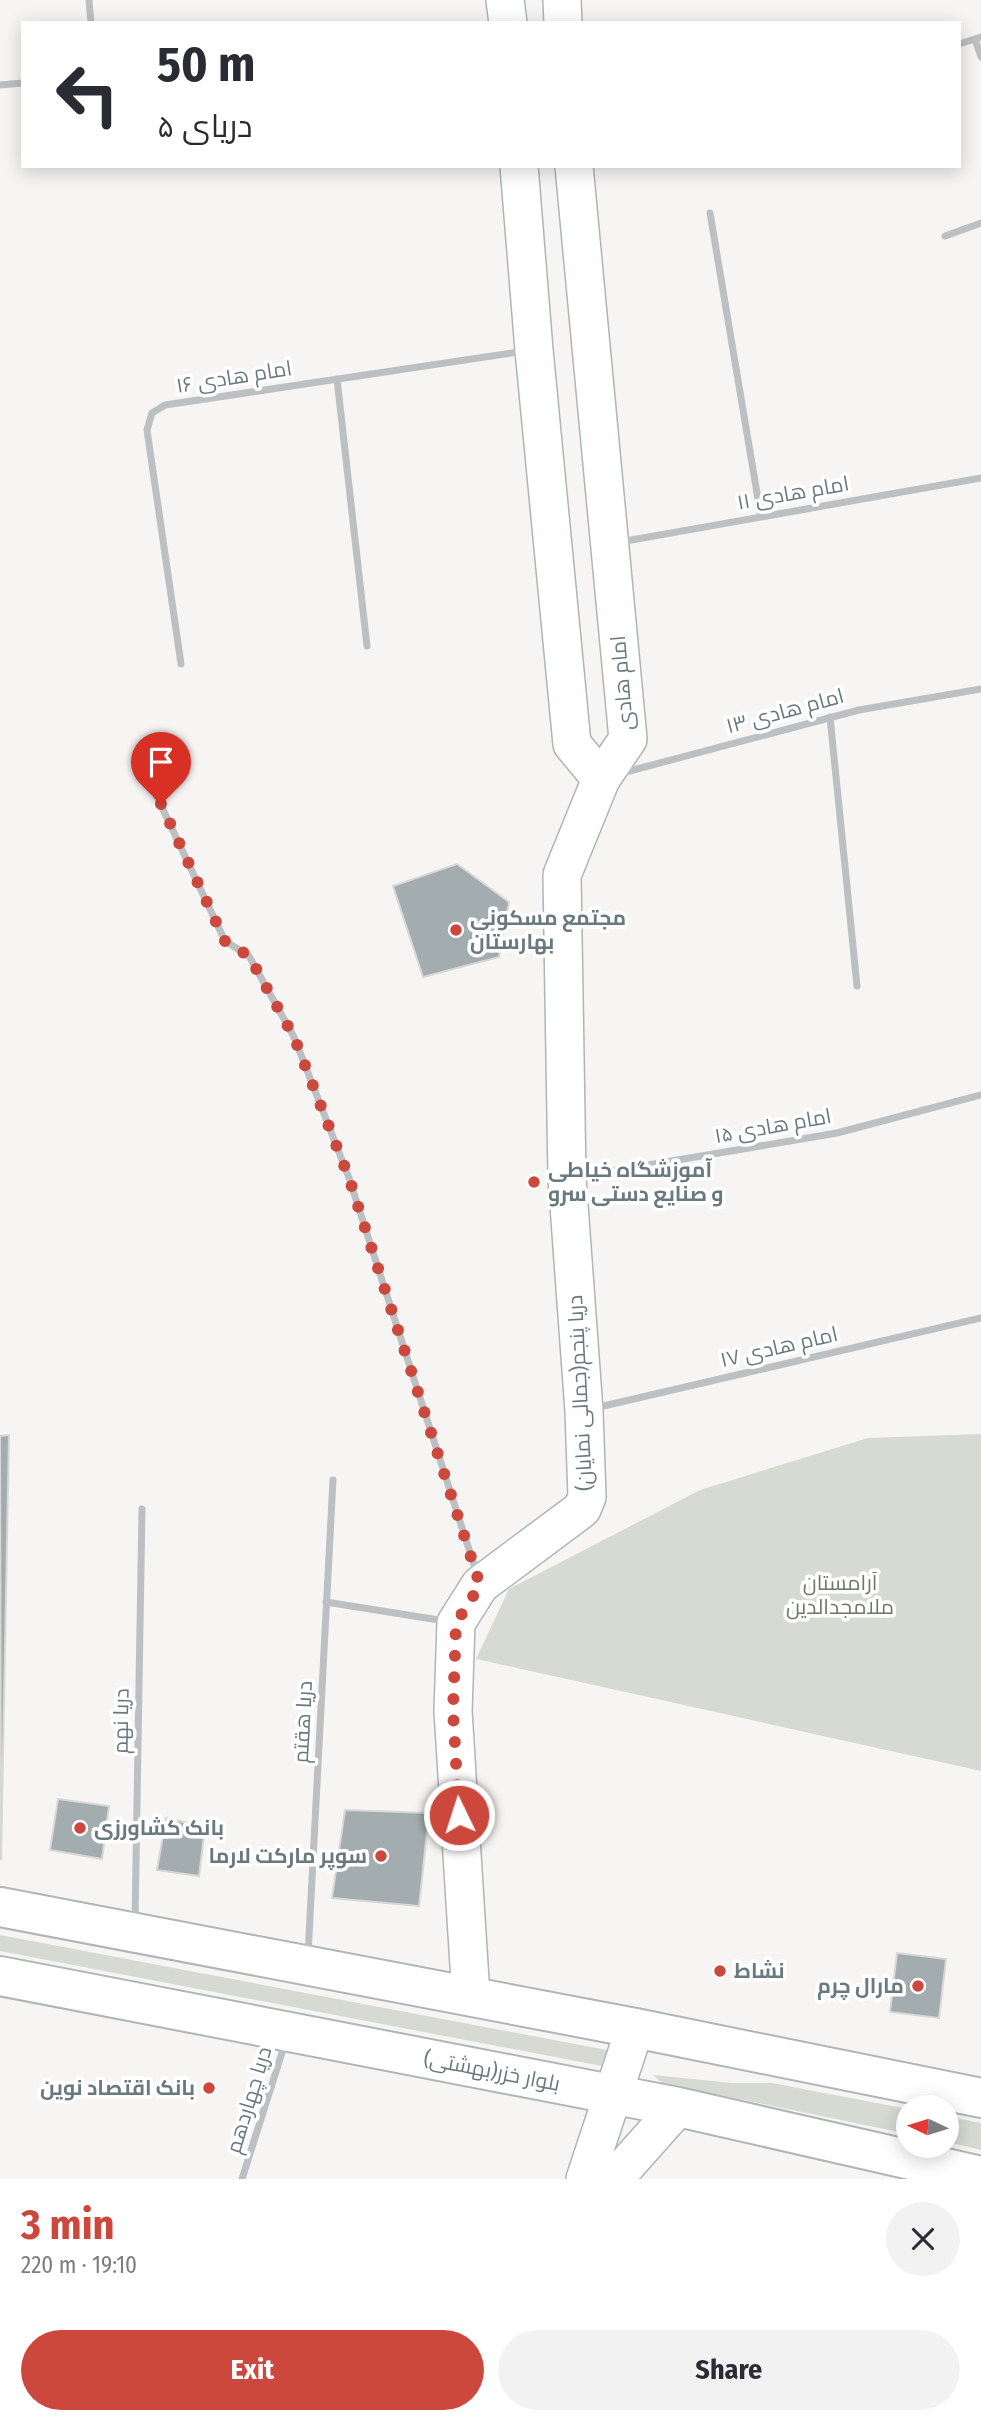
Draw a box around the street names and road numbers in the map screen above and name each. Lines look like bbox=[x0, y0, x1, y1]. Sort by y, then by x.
street label: امام هادی ۱۶ bbox=[174, 355, 294, 400]
street label: امام هادی ١۱ bbox=[735, 470, 851, 517]
street label: امام هادی bbox=[605, 634, 640, 732]
street label: امام هادی ١٣ bbox=[723, 683, 847, 740]
street label: امام هادی ۱۵ bbox=[713, 1103, 834, 1150]
street label: دریا پنجم(جمالی نمایان) bbox=[562, 1294, 599, 1492]
street label: امام هادی ۱۷ bbox=[718, 1321, 841, 1374]
street label: دریا هقتم bbox=[288, 1680, 319, 1764]
street label: دریا نهم bbox=[107, 1688, 136, 1754]
street label: دریا چهاردهم bbox=[220, 2043, 279, 2157]
street label: بلوار خزر(بهشتی) bbox=[422, 2045, 562, 2097]

